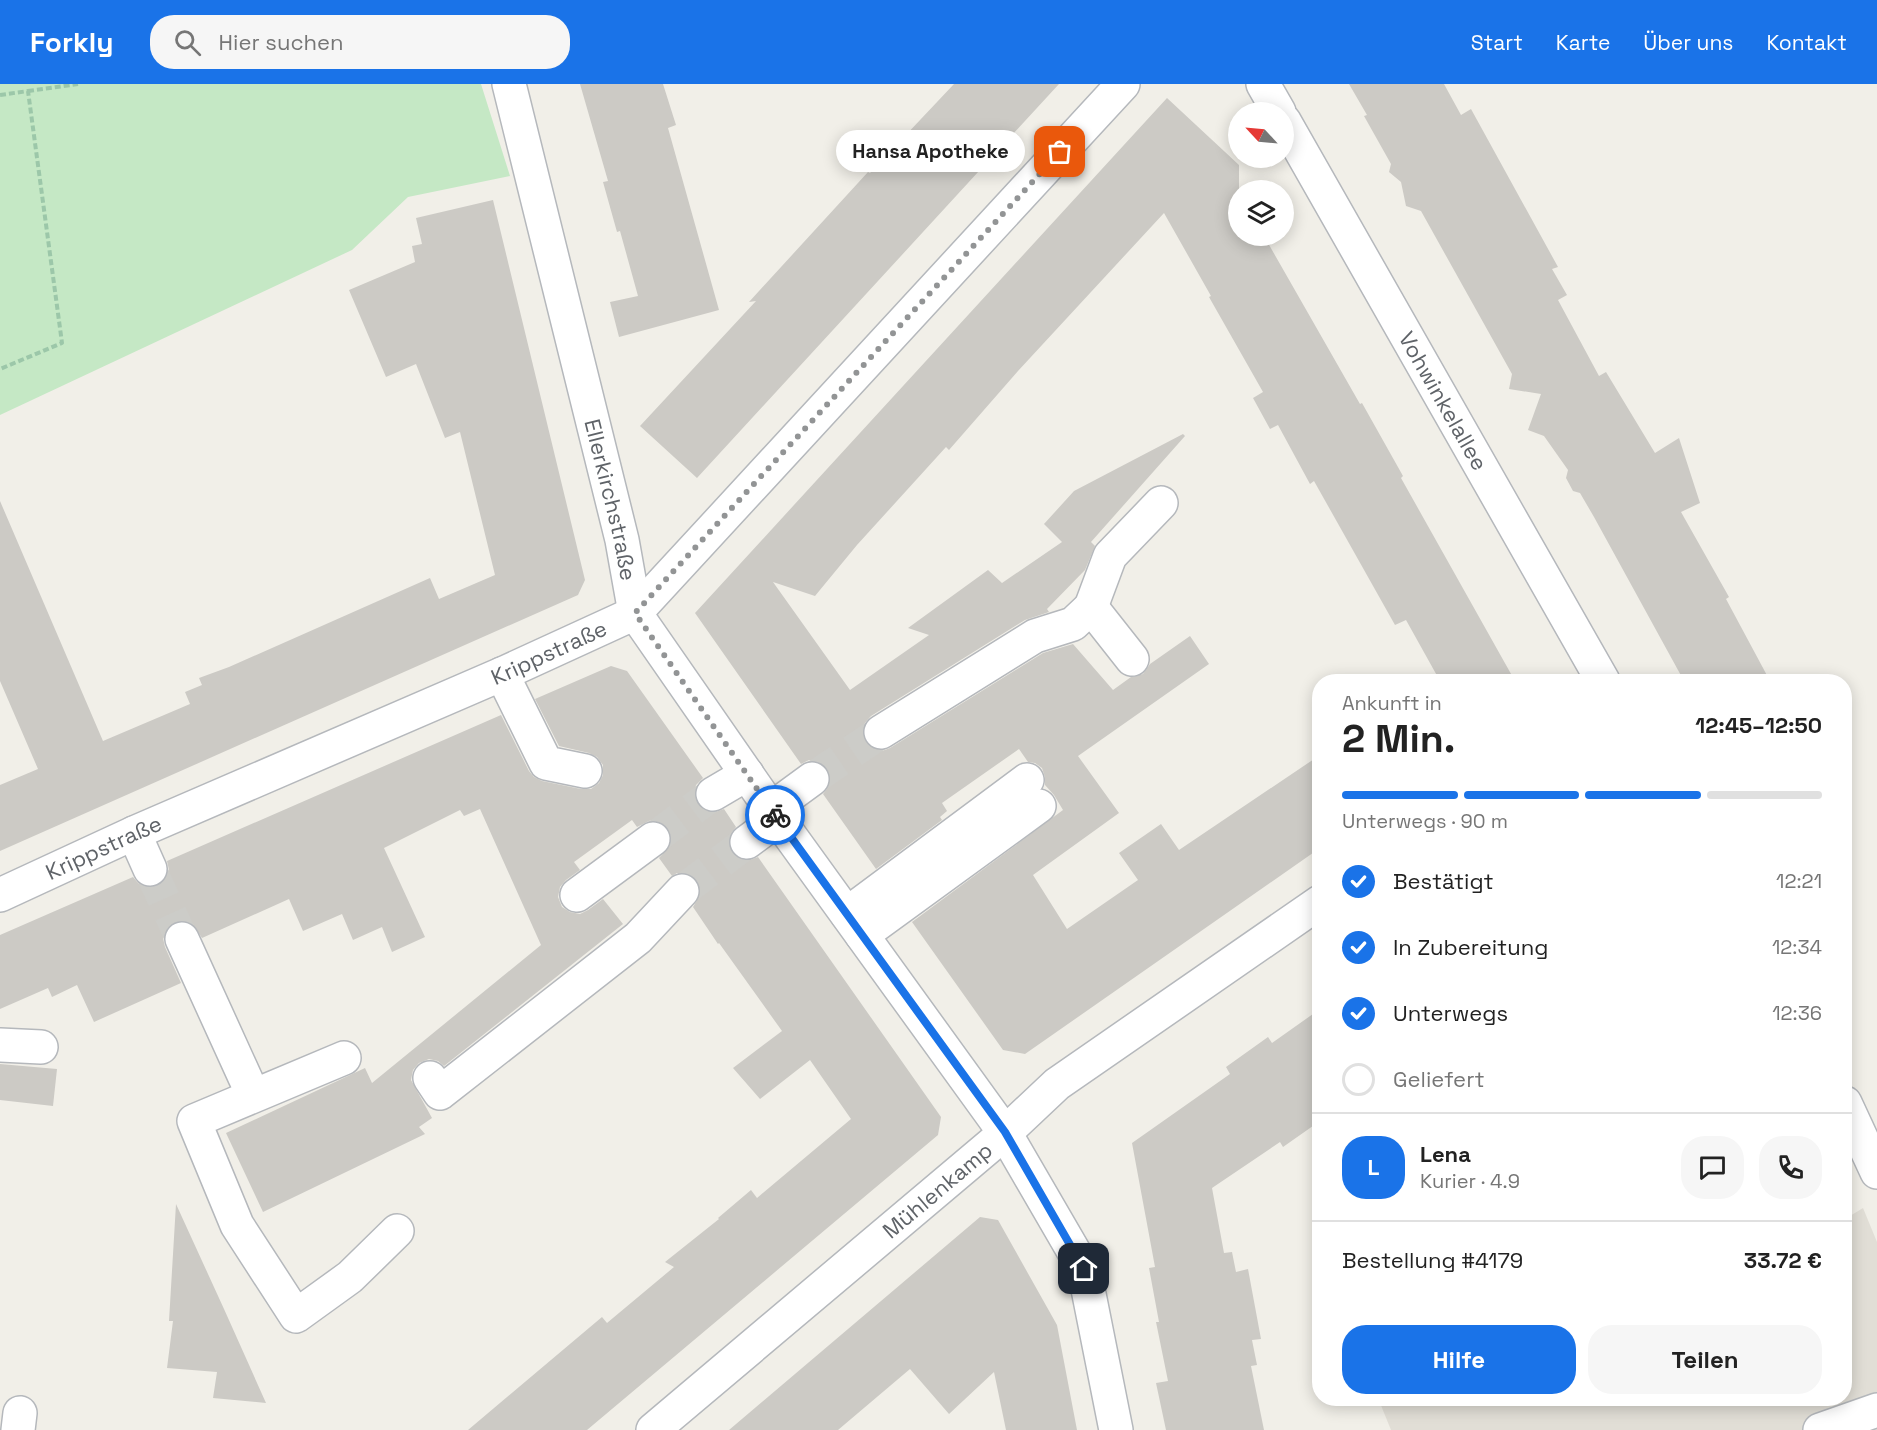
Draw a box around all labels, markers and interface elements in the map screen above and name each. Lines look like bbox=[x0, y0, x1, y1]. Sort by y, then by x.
search box bbox=[150, 15, 570, 69]
text: Forkly bbox=[30, 24, 114, 60]
icon: search bbox=[171, 26, 204, 59]
text: Hier suchen bbox=[219, 28, 344, 56]
text: Start bbox=[1471, 29, 1523, 56]
text: Karte bbox=[1556, 29, 1610, 56]
text: Über uns bbox=[1643, 29, 1733, 56]
text: Kontakt bbox=[1766, 29, 1847, 56]
north arrow bbox=[1228, 102, 1294, 168]
map controls bbox=[1228, 102, 1294, 246]
pin bbox=[1034, 126, 1085, 177]
callout: Hansa Apotheke bbox=[835, 131, 1024, 173]
icon: bag bbox=[1043, 135, 1076, 168]
text: Hansa Apotheke bbox=[852, 138, 1009, 164]
button: layers bbox=[1228, 180, 1294, 246]
street label: Vohwinkelallee bbox=[1393, 326, 1494, 475]
street label: Ellerkirchstraße bbox=[578, 416, 643, 583]
street label: Krippstraße bbox=[487, 614, 611, 691]
text: Ankunft in bbox=[1342, 690, 1442, 716]
text: 12:45–12:50 bbox=[1695, 711, 1822, 739]
text: 2 Min. bbox=[1342, 714, 1456, 763]
courier bbox=[745, 785, 805, 845]
icon: bike bbox=[759, 799, 792, 832]
text: Unterwegs · 90 m bbox=[1342, 808, 1508, 834]
street label: Krippstraße bbox=[41, 809, 166, 886]
icon: check bbox=[1342, 865, 1375, 898]
text: Bestätigt bbox=[1393, 867, 1494, 895]
text: 12:21 bbox=[1776, 868, 1822, 894]
icon: check bbox=[1342, 931, 1375, 964]
text: In Zubereitung bbox=[1393, 933, 1548, 961]
text: 12:34 bbox=[1772, 934, 1822, 960]
icon: check bbox=[1342, 997, 1375, 1030]
text: Unterwegs bbox=[1393, 999, 1508, 1027]
text: 12:36 bbox=[1772, 1000, 1822, 1026]
text: Geliefert bbox=[1393, 1065, 1485, 1093]
street label: Mühlenkamp bbox=[877, 1136, 998, 1244]
button: chat bbox=[1681, 1136, 1744, 1199]
button: phone bbox=[1759, 1136, 1822, 1199]
text: Lena bbox=[1420, 1140, 1471, 1168]
text: L bbox=[1368, 1153, 1379, 1181]
text: Kurier · 4.9 bbox=[1420, 1168, 1520, 1194]
pin bbox=[1058, 1243, 1109, 1294]
text: Bestellung #4179 bbox=[1342, 1246, 1523, 1274]
text: 33.72 € bbox=[1744, 1246, 1822, 1274]
icon: home bbox=[1067, 1252, 1100, 1285]
button: Hilfe bbox=[1342, 1325, 1576, 1394]
button: Teilen bbox=[1588, 1325, 1822, 1394]

